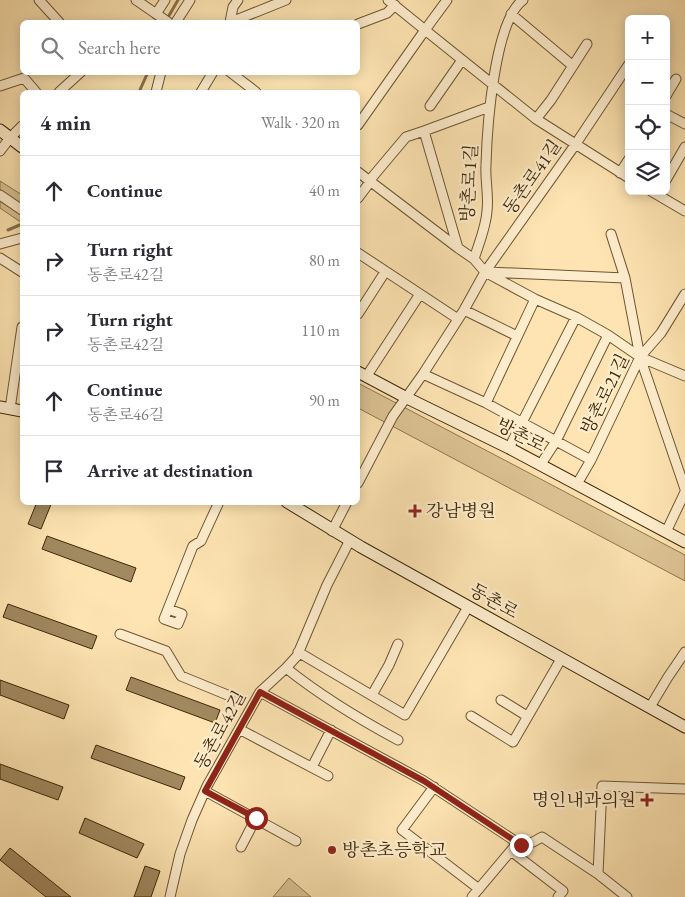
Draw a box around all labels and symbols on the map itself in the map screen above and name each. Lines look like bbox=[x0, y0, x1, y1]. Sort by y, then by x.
street label: 동촌로41길 bbox=[497, 135, 566, 219]
street label: 방촌로1길 bbox=[455, 143, 482, 223]
street label: 방촌로21길 bbox=[575, 350, 634, 438]
street label: 방촌로 bbox=[493, 412, 550, 457]
place label: 강남병원 bbox=[426, 499, 496, 522]
marker: 강남병원 bbox=[408, 504, 422, 518]
street label: 동촌로 bbox=[466, 578, 523, 623]
street label: 동촌로42길 bbox=[188, 686, 251, 773]
place label: 명인내과의원 bbox=[532, 788, 636, 811]
marker: 명인내과의원 bbox=[640, 793, 654, 807]
route start bbox=[245, 807, 268, 830]
route end bbox=[510, 834, 533, 857]
place label: 방촌초등학교 bbox=[342, 838, 447, 861]
marker: 방촌초등학교 bbox=[326, 844, 338, 856]

